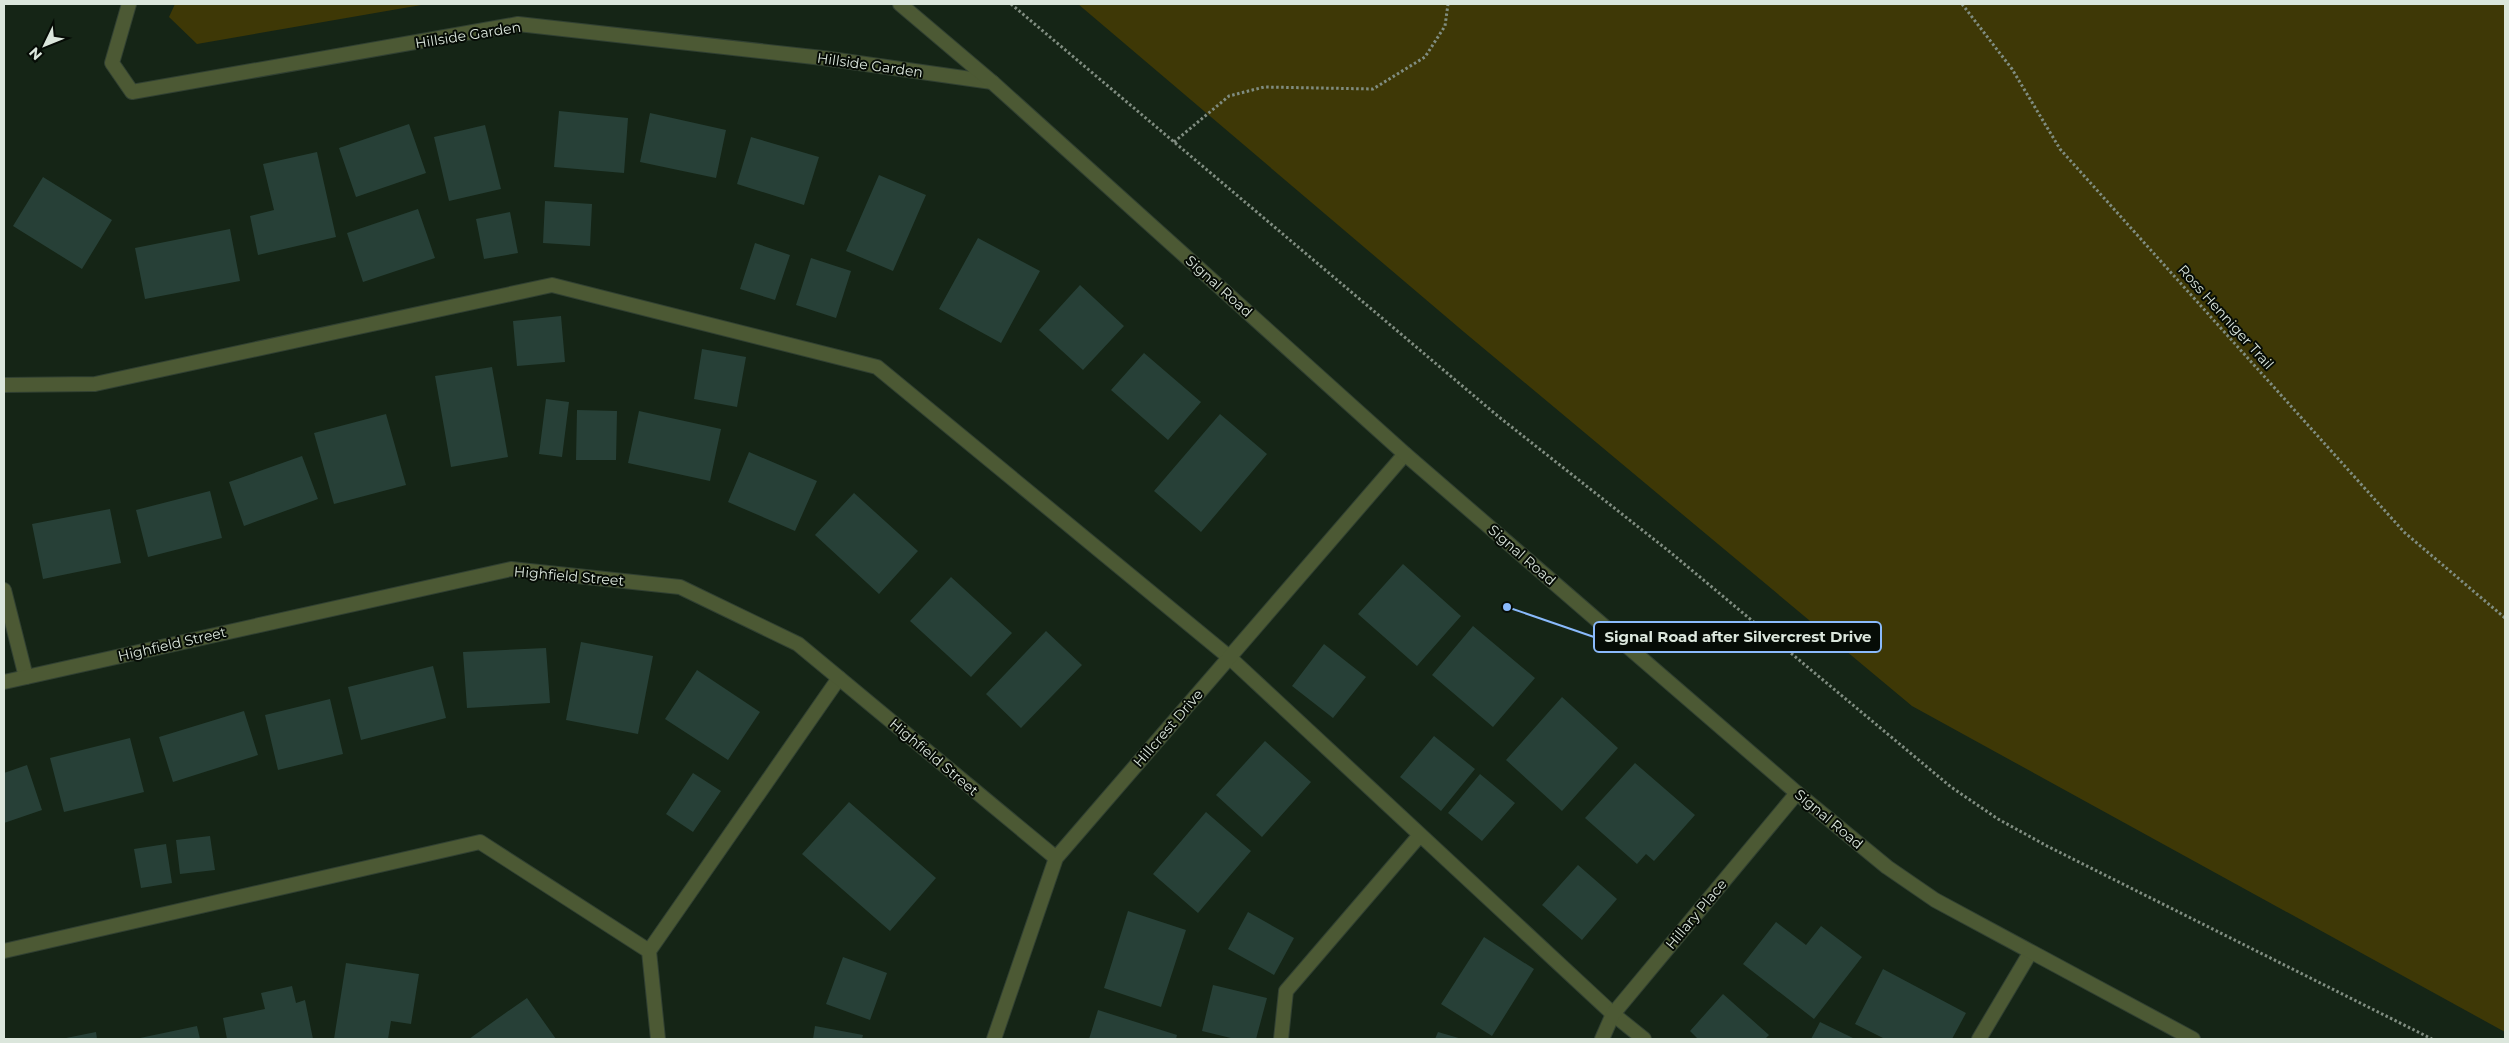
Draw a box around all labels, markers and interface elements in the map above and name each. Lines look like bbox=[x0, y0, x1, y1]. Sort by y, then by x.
street label: Hillside Garden bbox=[414, 18, 522, 52]
north arrow bbox=[20, 20, 70, 70]
text: N bbox=[25, 44, 46, 64]
street label: Hillside Garden bbox=[816, 49, 924, 81]
street label: Signal Road bbox=[1182, 251, 1256, 321]
street label: Ross Henniger Trail bbox=[2174, 261, 2278, 373]
street label: Signal Road bbox=[1484, 521, 1560, 589]
street label: Highfield Street bbox=[513, 562, 625, 590]
callout: Signal Road after Silvercrest Drive bbox=[1594, 622, 1881, 652]
street label: Highfield Street bbox=[116, 623, 228, 665]
text: Signal Road after Silvercrest Drive bbox=[1604, 627, 1872, 646]
street label: Hillcrest Drive bbox=[1129, 685, 1207, 771]
street label: Highfield Street bbox=[886, 715, 982, 800]
street label: Signal Road bbox=[1791, 785, 1867, 853]
street label: Hillary Place bbox=[1661, 875, 1731, 953]

